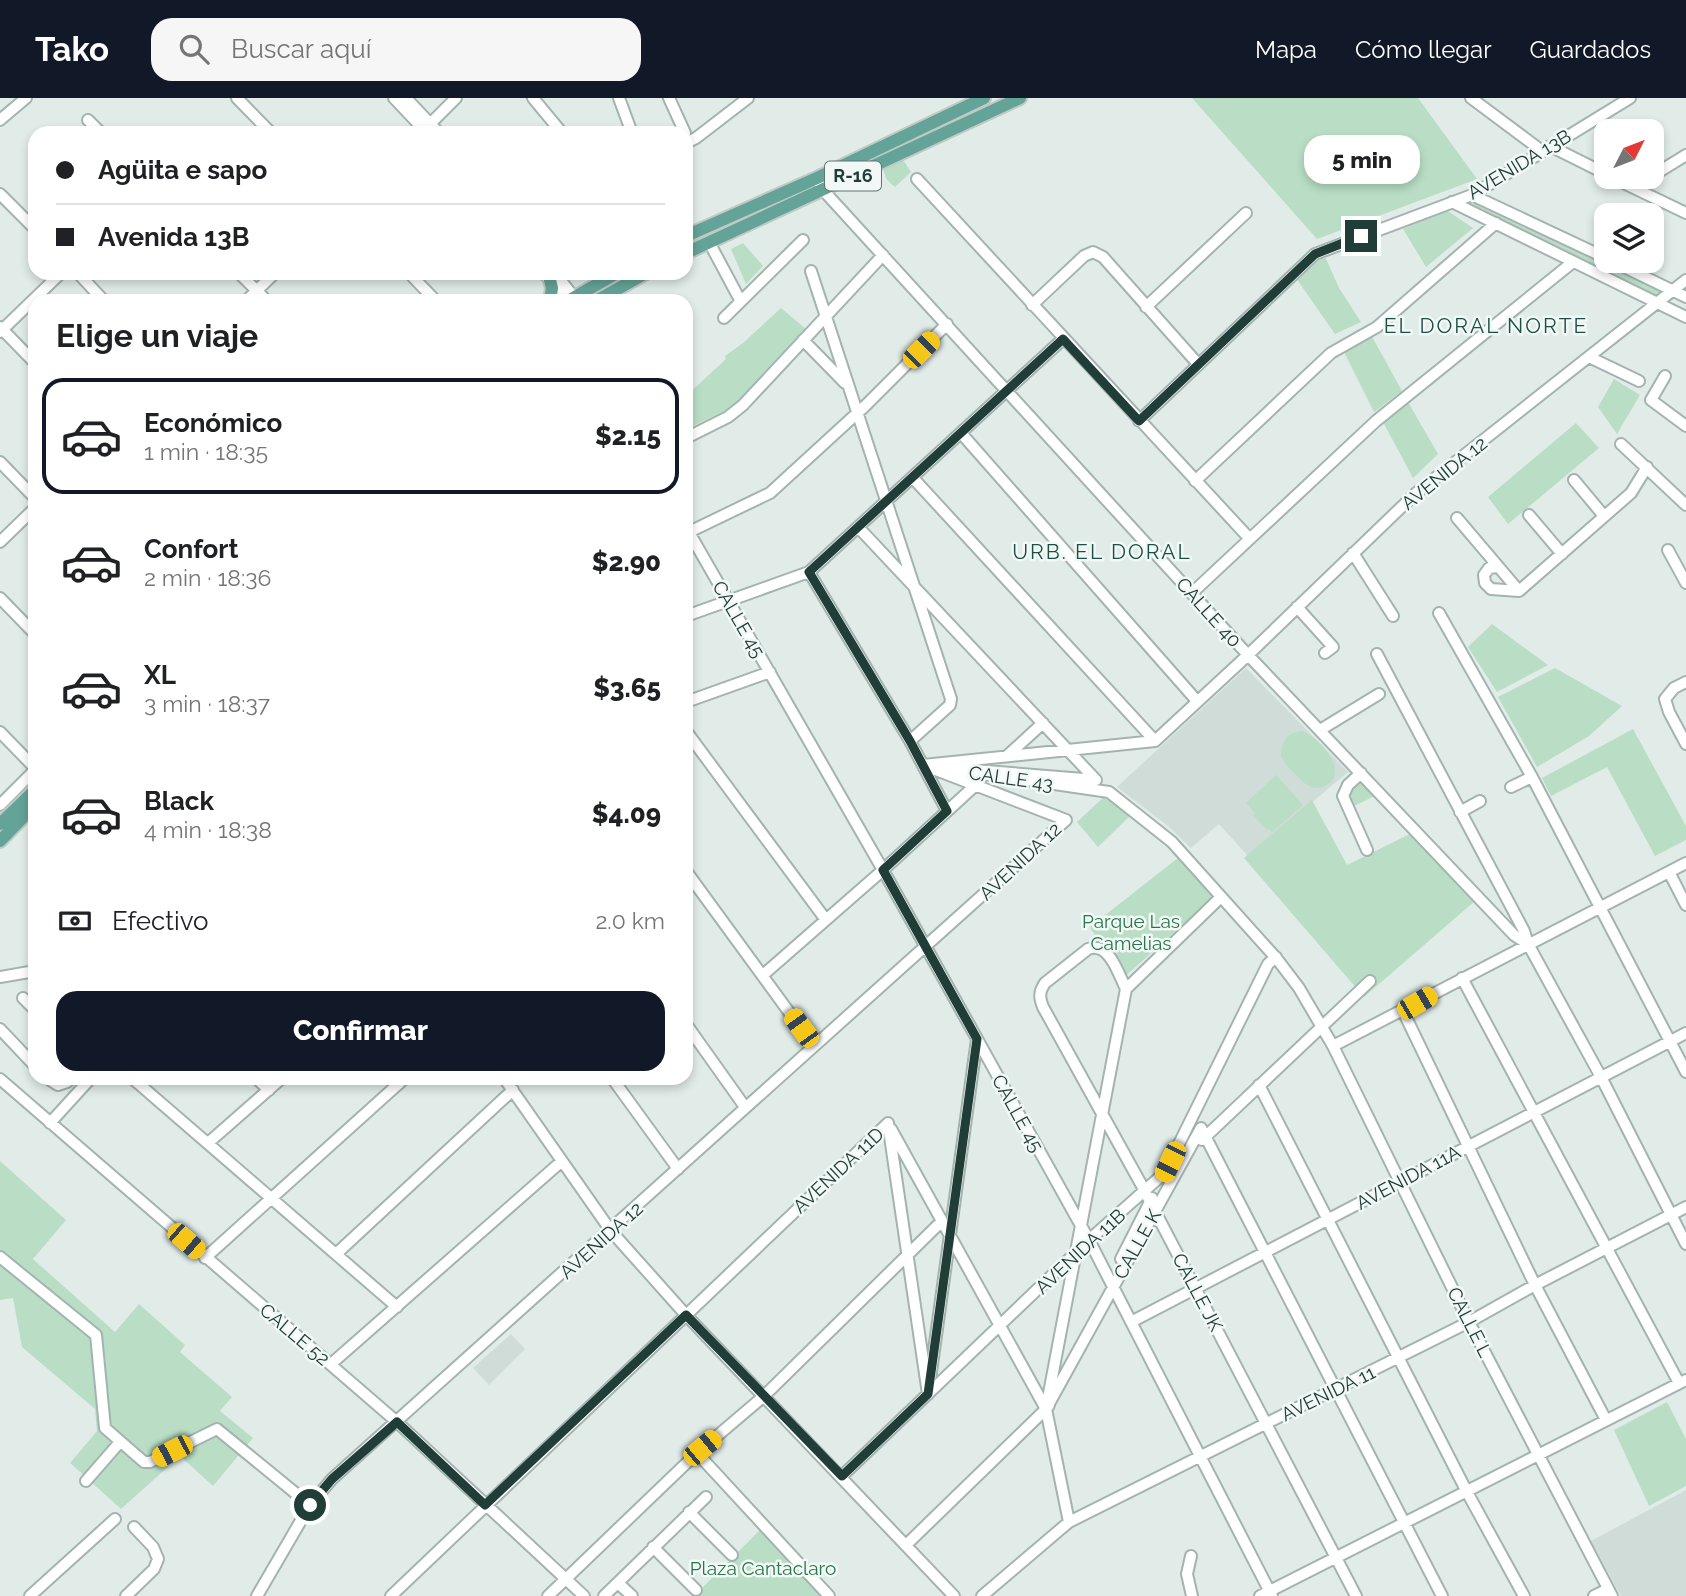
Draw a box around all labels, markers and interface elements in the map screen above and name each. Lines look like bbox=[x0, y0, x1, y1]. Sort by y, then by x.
search box bbox=[151, 18, 641, 81]
text: Tako bbox=[35, 30, 109, 69]
icon: search bbox=[175, 30, 213, 68]
text: Buscar aquí bbox=[231, 34, 371, 64]
text: Mapa bbox=[1255, 35, 1317, 64]
text: Cómo llegar bbox=[1355, 35, 1492, 64]
text: Guardados bbox=[1530, 35, 1651, 64]
north arrow bbox=[1594, 119, 1664, 189]
map controls bbox=[1594, 119, 1664, 273]
street label: AVENIDA 13B bbox=[1463, 125, 1575, 203]
callout: 5 min bbox=[1303, 135, 1419, 184]
text: 5 min bbox=[1332, 146, 1392, 173]
text: Agüita e sapo bbox=[98, 155, 267, 185]
road number: R-16 bbox=[825, 162, 881, 190]
button: layers bbox=[1594, 203, 1664, 273]
route end bbox=[1345, 220, 1377, 252]
text: Avenida 13B bbox=[98, 222, 249, 252]
district label: EL DORAL NORTE bbox=[1384, 313, 1588, 338]
text: Elige un viaje bbox=[56, 317, 258, 354]
car bbox=[899, 328, 944, 372]
icon: car bbox=[60, 405, 123, 468]
text: Económico bbox=[144, 408, 282, 438]
text: $2.15 bbox=[595, 421, 661, 451]
street label: AVENIDA 12 bbox=[1397, 432, 1491, 514]
text: 1 min · 18:35 bbox=[144, 438, 268, 465]
icon: car bbox=[60, 531, 123, 594]
text: Confort bbox=[144, 534, 238, 564]
district label: URB. EL DORAL bbox=[1012, 539, 1192, 564]
text: $2.90 bbox=[592, 547, 661, 577]
text: 2 min · 18:36 bbox=[144, 564, 271, 591]
street label: CALLE 40 bbox=[1172, 573, 1246, 651]
street label: CALLE 45 bbox=[708, 577, 770, 661]
icon: car bbox=[60, 657, 123, 720]
text: XL bbox=[144, 660, 176, 690]
text: $3.65 bbox=[593, 673, 661, 703]
text: 3 min · 18:37 bbox=[144, 690, 270, 717]
street label: CALLE 43 bbox=[967, 761, 1055, 795]
icon: car bbox=[60, 783, 123, 846]
text: Black bbox=[144, 786, 214, 816]
text: $4.09 bbox=[592, 799, 661, 829]
text: 4 min · 18:38 bbox=[144, 816, 272, 843]
street label: AVENIDA 12 bbox=[975, 818, 1065, 904]
icon: cash bbox=[56, 902, 94, 940]
text: Efectivo bbox=[112, 906, 209, 936]
text: 2.0 km bbox=[595, 907, 665, 934]
park label: Parque Las Camelias bbox=[1082, 910, 1180, 954]
car bbox=[1394, 983, 1441, 1023]
button: Confirmar bbox=[56, 991, 665, 1071]
car bbox=[781, 1005, 822, 1051]
street label: CALLE 45 bbox=[988, 1070, 1048, 1156]
street label: AVENIDA 11D bbox=[788, 1123, 888, 1217]
car bbox=[1152, 1139, 1189, 1185]
street label: AVENIDA 11A bbox=[1352, 1140, 1464, 1214]
street label: AVENIDA 12 bbox=[555, 1197, 647, 1283]
street label: AVENIDA 11B bbox=[1031, 1204, 1129, 1298]
street label: CALLE K bbox=[1109, 1205, 1166, 1283]
car bbox=[164, 1219, 209, 1263]
street label: CALLE JK bbox=[1168, 1249, 1228, 1335]
street label: CALLE L bbox=[1443, 1283, 1497, 1361]
street label: CALLE 52 bbox=[256, 1298, 334, 1370]
street label: AVENIDA 11 bbox=[1277, 1361, 1379, 1425]
car bbox=[680, 1426, 725, 1470]
car bbox=[149, 1432, 196, 1470]
route start bbox=[294, 1489, 326, 1521]
park label: Plaza Cantaclaro bbox=[690, 1557, 836, 1579]

